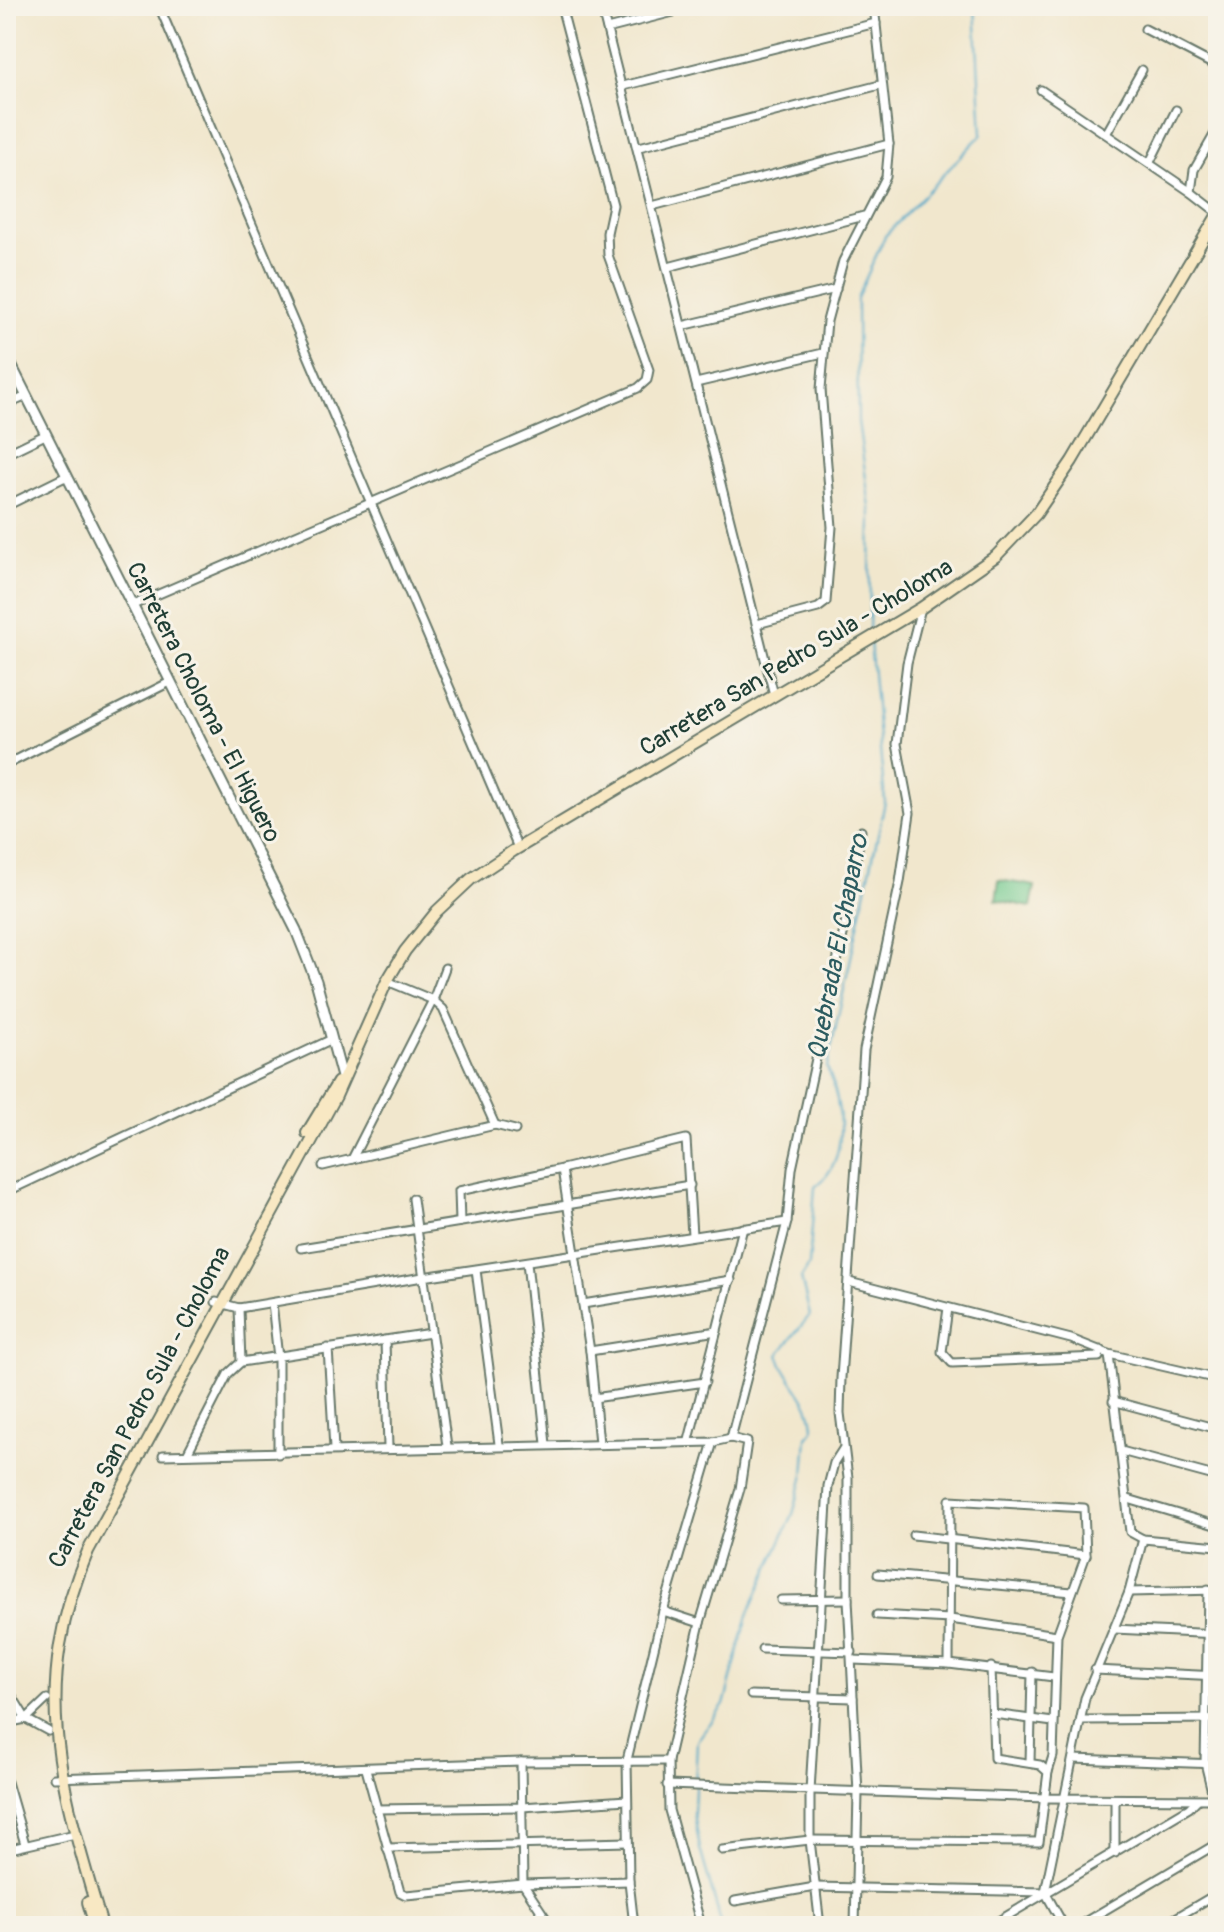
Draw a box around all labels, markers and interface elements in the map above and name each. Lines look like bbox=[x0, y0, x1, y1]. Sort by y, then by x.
street label: Carretera San Pedro Sula - Choloma bbox=[634, 552, 958, 763]
street label: Carretera Choloma - El Higuero bbox=[120, 557, 287, 847]
water label: Quebrada El Chaparro bbox=[800, 830, 876, 1062]
street label: Carretera San Pedro Sula - Choloma bbox=[42, 1241, 237, 1573]

